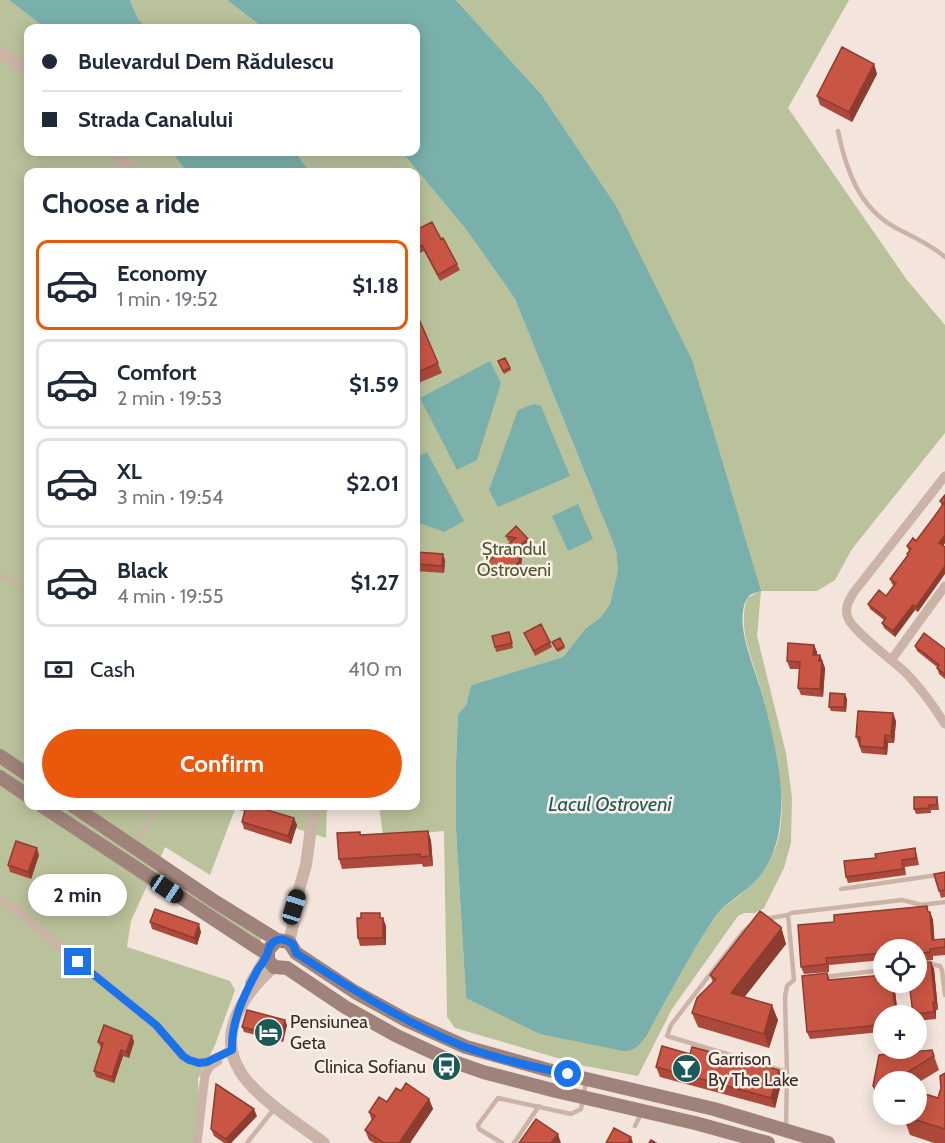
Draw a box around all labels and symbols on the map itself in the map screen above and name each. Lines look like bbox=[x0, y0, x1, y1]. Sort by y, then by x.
park label: Ștrandul Ostroveni bbox=[477, 538, 551, 581]
water label: Lacul Ostroveni bbox=[548, 792, 672, 816]
car bbox=[147, 871, 187, 907]
callout: 2 min bbox=[28, 875, 128, 917]
car bbox=[280, 887, 308, 927]
route end bbox=[64, 948, 91, 975]
place label: Pensiunea Geta bbox=[290, 1011, 368, 1054]
hotel icon: Pensiunea Geta bbox=[253, 1016, 285, 1048]
place label: Garrison By The Lake bbox=[708, 1048, 799, 1091]
bus stop icon: Clinica Sofianu bbox=[431, 1051, 463, 1083]
bar icon: Garrison By The Lake bbox=[671, 1053, 703, 1085]
place label: Clinica Sofianu bbox=[314, 1056, 426, 1078]
route start bbox=[554, 1060, 581, 1087]

